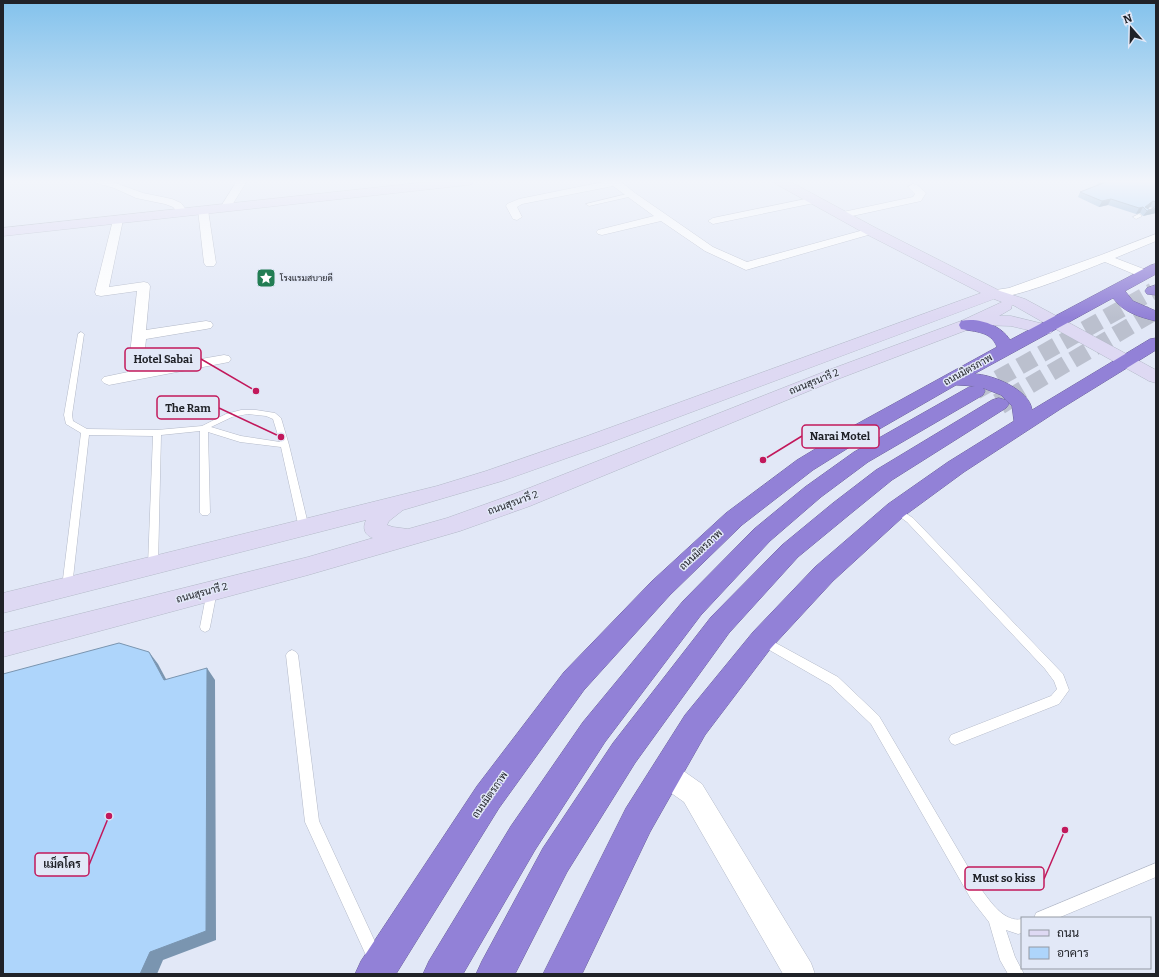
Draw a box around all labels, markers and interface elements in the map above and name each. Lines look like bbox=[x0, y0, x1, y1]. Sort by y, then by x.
north arrow bbox=[1111, 8, 1151, 48]
text: N bbox=[1122, 11, 1134, 27]
place icon: โรงแรมสบายดี bbox=[255, 267, 277, 289]
place label: โรงแรมสบายดี bbox=[279, 272, 333, 283]
callout: Hotel Sabai bbox=[125, 348, 201, 371]
street label: ถนนมิตรภาพ bbox=[942, 352, 994, 388]
text: Hotel Sabai bbox=[133, 353, 193, 366]
street label: ถนนสุรนารี 2 bbox=[787, 366, 841, 398]
callout: The Ram bbox=[157, 396, 219, 419]
text: The Ram bbox=[165, 402, 211, 415]
callout: Narai Motel bbox=[802, 425, 879, 448]
text: Narai Motel bbox=[810, 430, 871, 443]
street label: ถนนสุรนารี 2 bbox=[486, 487, 540, 519]
street label: ถนนมิตรภาพ bbox=[677, 527, 725, 573]
street label: ถนนสุรนารี 2 bbox=[175, 579, 229, 607]
street label: ถนนมิตรภาพ bbox=[470, 770, 510, 820]
callout: แม็คโคร bbox=[35, 853, 89, 876]
text: แม็คโคร bbox=[43, 856, 81, 871]
callout: Must so kiss bbox=[965, 867, 1044, 890]
text: Must so kiss bbox=[973, 872, 1036, 885]
legend bbox=[1021, 917, 1151, 969]
text: ถนน bbox=[1057, 926, 1080, 940]
text: อาคาร bbox=[1057, 946, 1089, 960]

